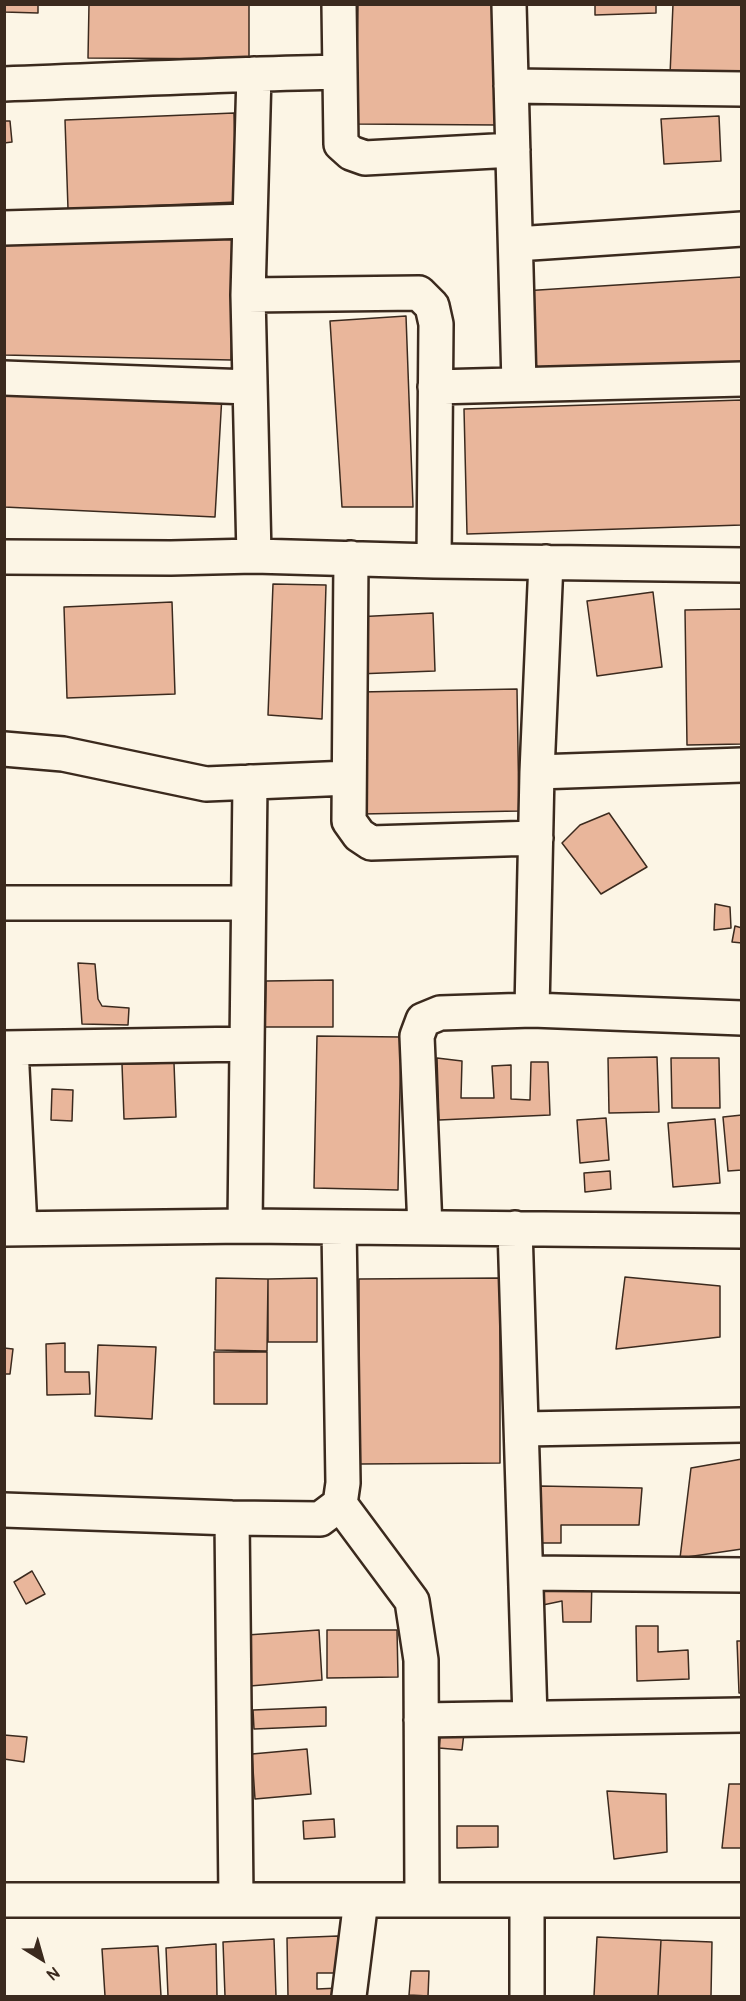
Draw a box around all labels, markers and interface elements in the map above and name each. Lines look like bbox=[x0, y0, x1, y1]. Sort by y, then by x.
north arrow bbox=[12, 1929, 72, 1989]
text: N bbox=[42, 1962, 63, 1985]

